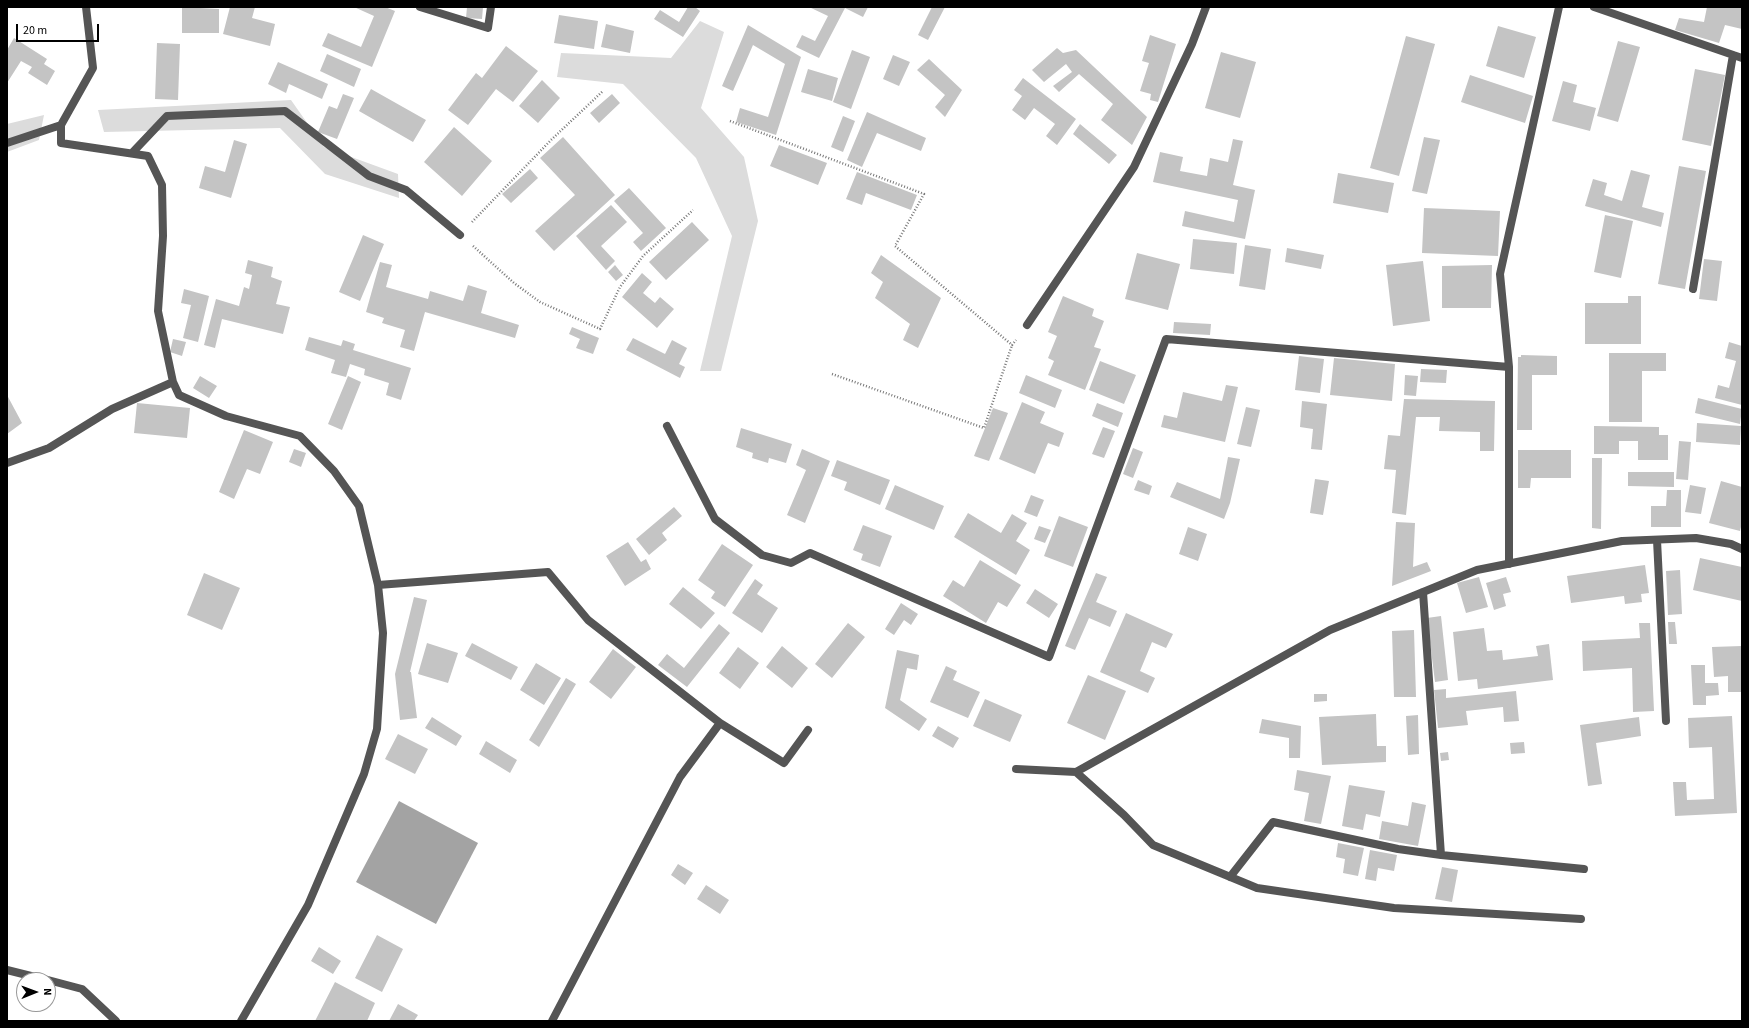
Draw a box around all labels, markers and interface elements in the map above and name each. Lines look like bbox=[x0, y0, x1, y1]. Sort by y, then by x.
scale bar bbox=[18, 16, 101, 42]
text: 20 m bbox=[23, 22, 47, 39]
north arrow bbox=[16, 972, 56, 1012]
text: N bbox=[40, 988, 55, 996]

